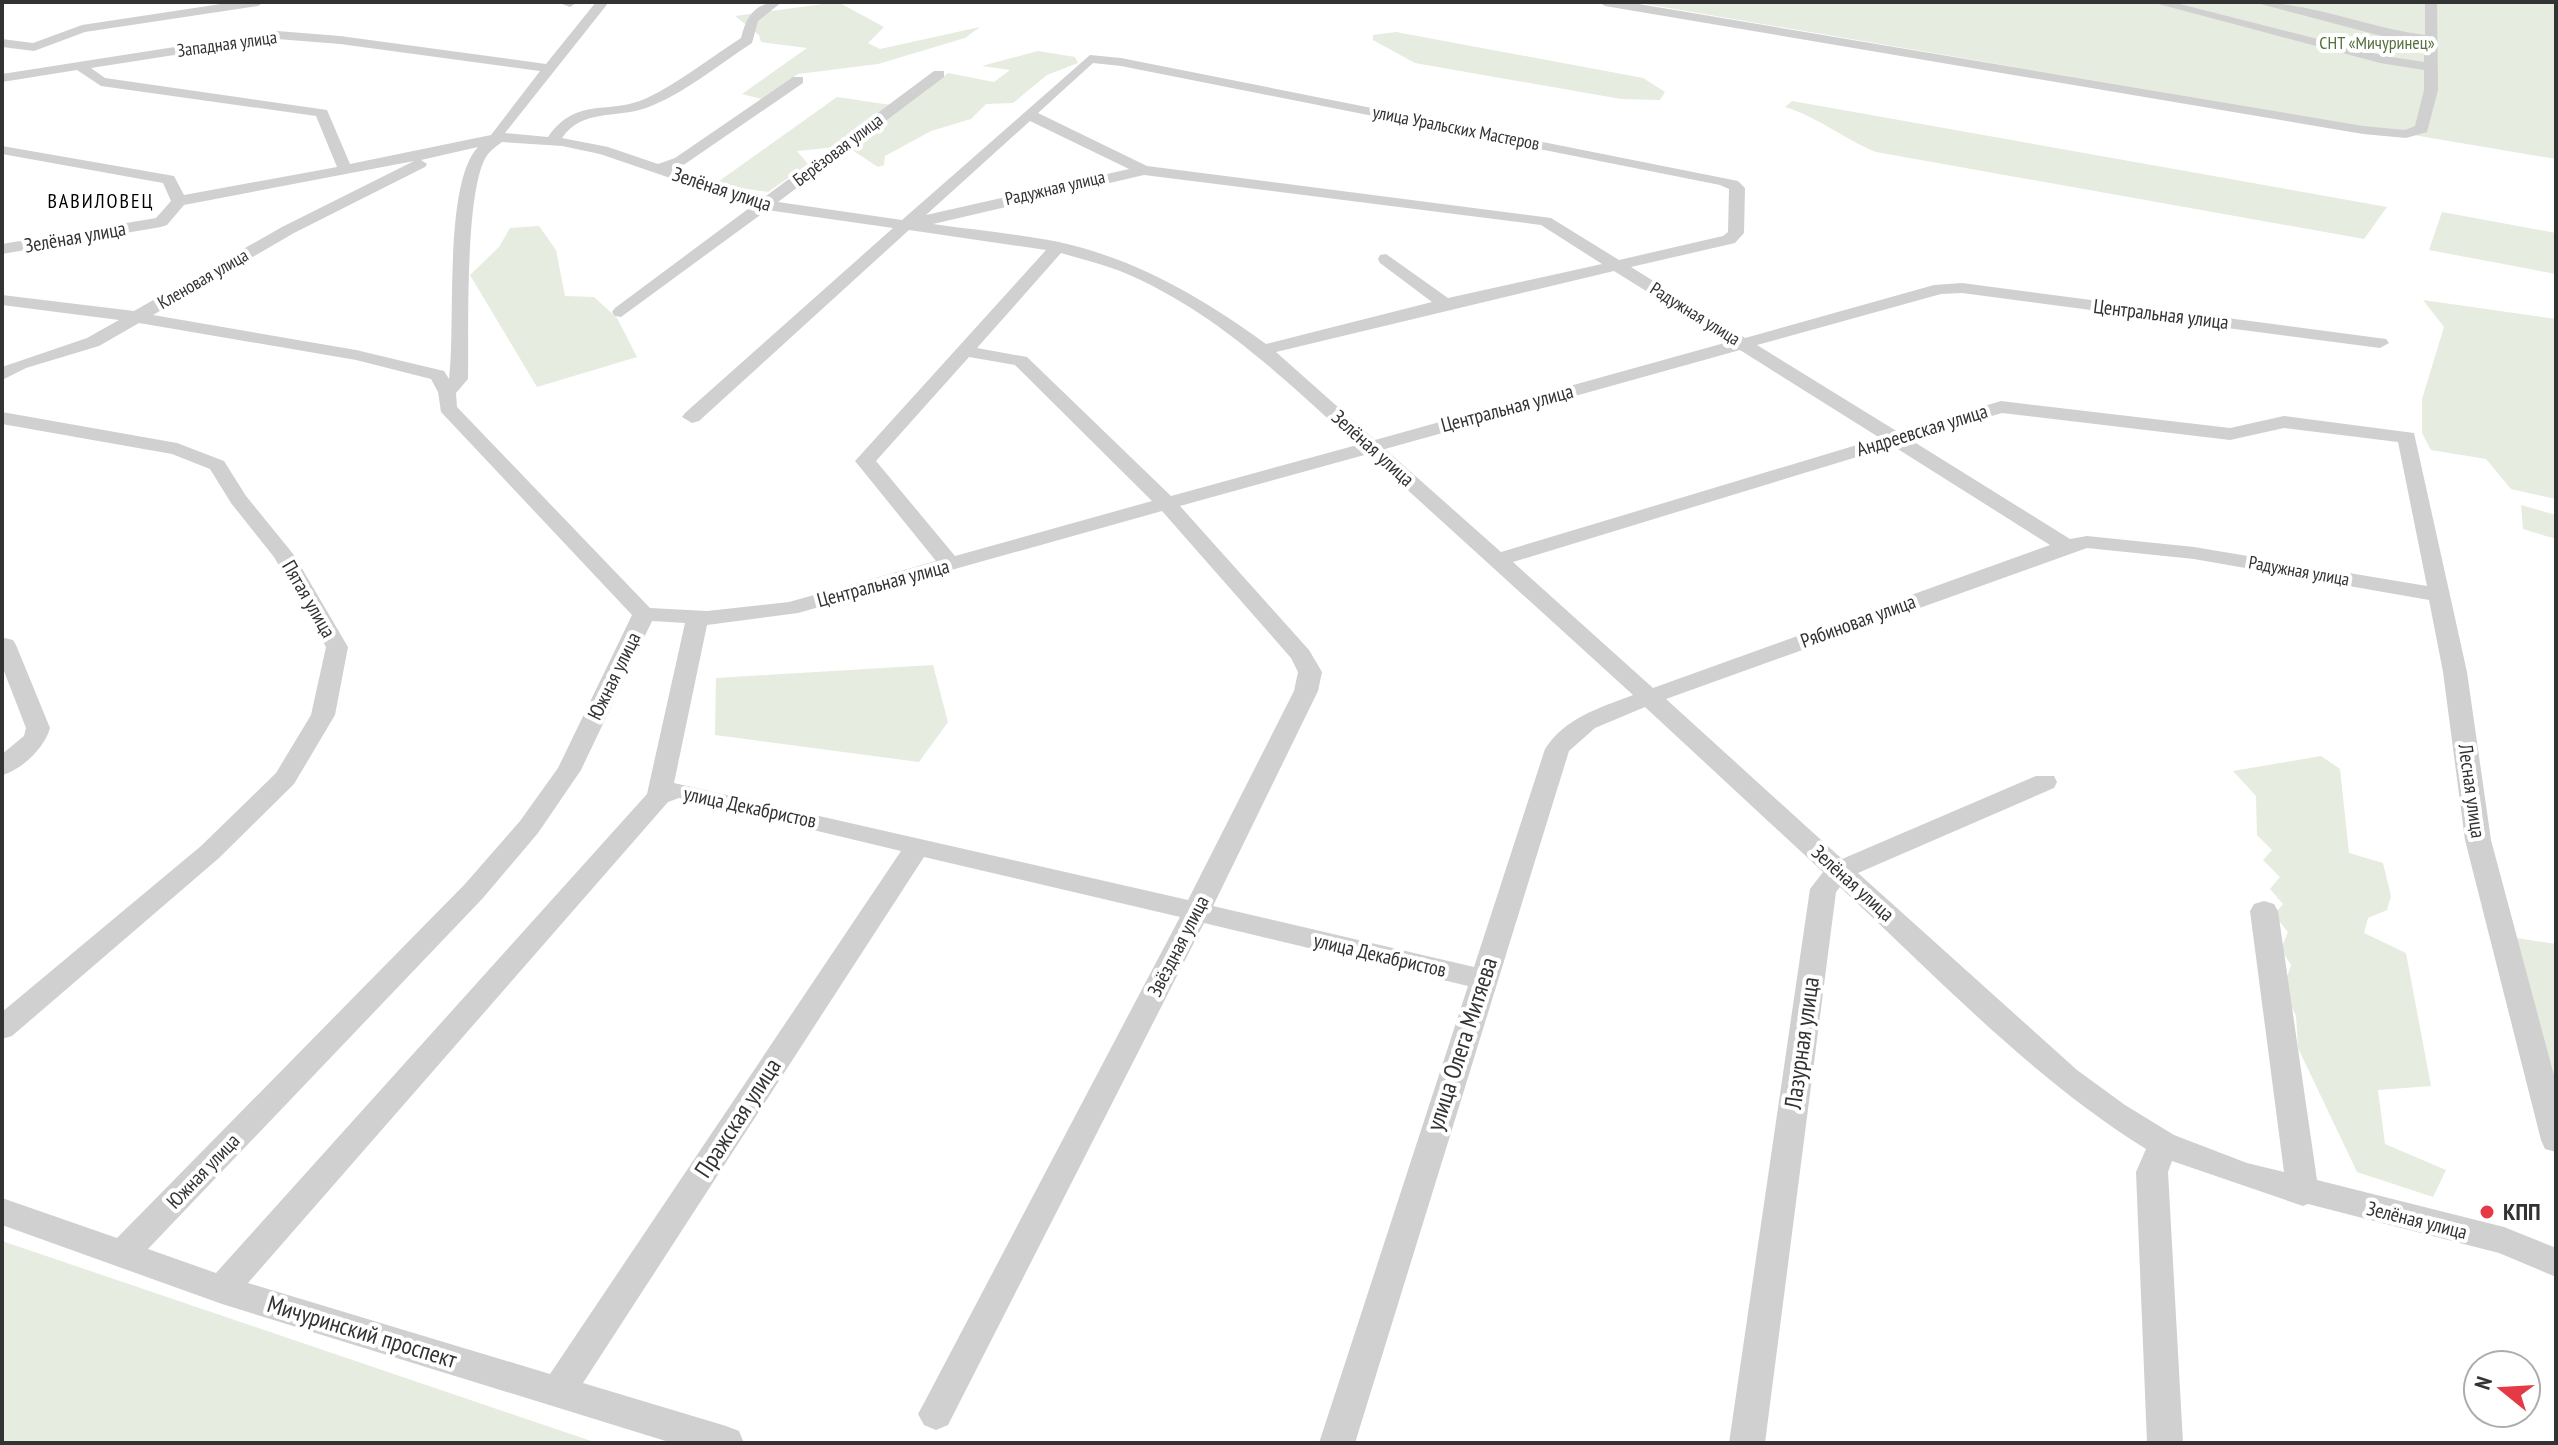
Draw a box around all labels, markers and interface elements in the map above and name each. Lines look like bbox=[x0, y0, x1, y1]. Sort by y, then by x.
street label: Западная улица bbox=[176, 25, 278, 62]
park label: СНТ «Мичуринец» bbox=[2319, 31, 2435, 54]
street label: улица Уральских Мастеров bbox=[1371, 100, 1542, 155]
street label: Берёзовая улица bbox=[788, 108, 887, 191]
street label: Зелёная улица bbox=[669, 161, 775, 217]
street label: Радужная улица bbox=[1003, 165, 1107, 210]
district label: ВАВИЛОВЕЦ bbox=[47, 188, 155, 214]
street label: Зелёная улица bbox=[22, 215, 128, 259]
street label: Кленовая улица bbox=[153, 243, 252, 314]
street label: Радужная улица bbox=[1646, 277, 1745, 350]
street label: Центральная улица bbox=[2092, 293, 2230, 335]
street label: Центральная улица bbox=[1438, 378, 1576, 438]
street label: Андреевская улица bbox=[1853, 398, 1991, 462]
street label: Зелёная улица bbox=[1326, 404, 1420, 492]
street label: Радужная улица bbox=[2247, 550, 2351, 591]
street label: Центральная улица bbox=[814, 553, 952, 613]
street label: Пятая улица bbox=[276, 555, 342, 643]
street label: Рябиновая улица bbox=[1797, 588, 1919, 654]
street label: Южная улица bbox=[582, 628, 646, 724]
street label: Лесная улица bbox=[2452, 741, 2491, 840]
street label: улица Декабристов bbox=[681, 780, 819, 834]
street label: Зелёная улица bbox=[1806, 839, 1900, 927]
street label: Звёздная улица bbox=[1141, 891, 1215, 1001]
street label: улица Декабристов bbox=[1311, 927, 1449, 983]
street label: улица Олега Митяева bbox=[1419, 953, 1504, 1134]
street label: Лазурная улица bbox=[1777, 975, 1826, 1112]
street label: Пражская улица bbox=[687, 1052, 788, 1183]
street label: Южная улица bbox=[161, 1128, 245, 1214]
street label: Зелёная улица bbox=[2364, 1195, 2470, 1245]
place label: КПП bbox=[2503, 1196, 2541, 1227]
marker: КПП bbox=[2478, 1203, 2496, 1221]
street label: Мичуринский проспект bbox=[264, 1288, 461, 1375]
north arrow bbox=[2462, 1349, 2542, 1429]
text: N bbox=[2468, 1373, 2498, 1393]

